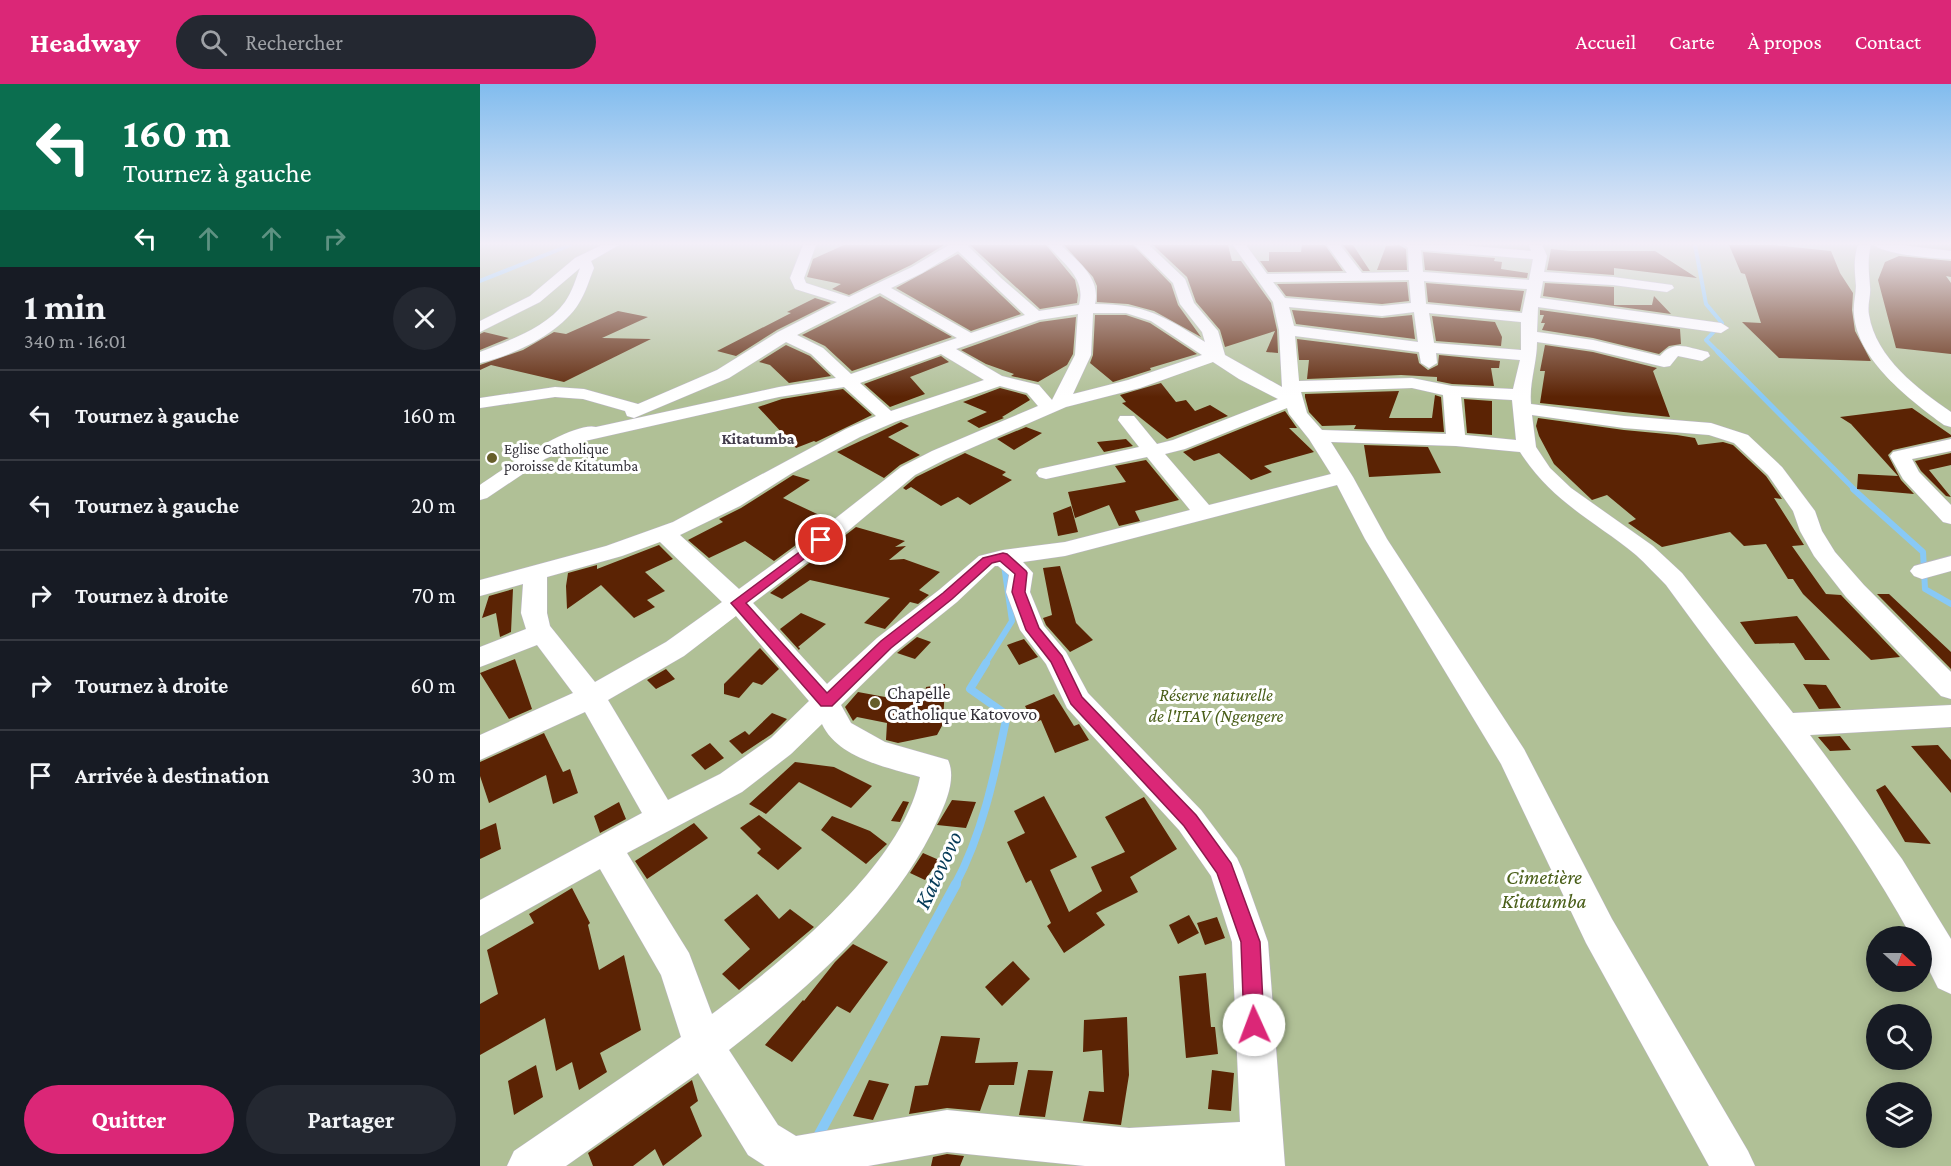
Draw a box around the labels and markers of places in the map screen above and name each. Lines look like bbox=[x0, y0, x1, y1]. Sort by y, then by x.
place label: Eglise Catholique poroisse de Kitatumba bbox=[504, 441, 638, 475]
marker: Eglise Catholique poroisse de Kitatumba bbox=[485, 451, 499, 465]
pin bbox=[795, 514, 846, 565]
place label: Chapelle Catholique Katovovo bbox=[887, 683, 1037, 724]
marker: Chapelle Catholique Katovovo bbox=[868, 696, 882, 710]

